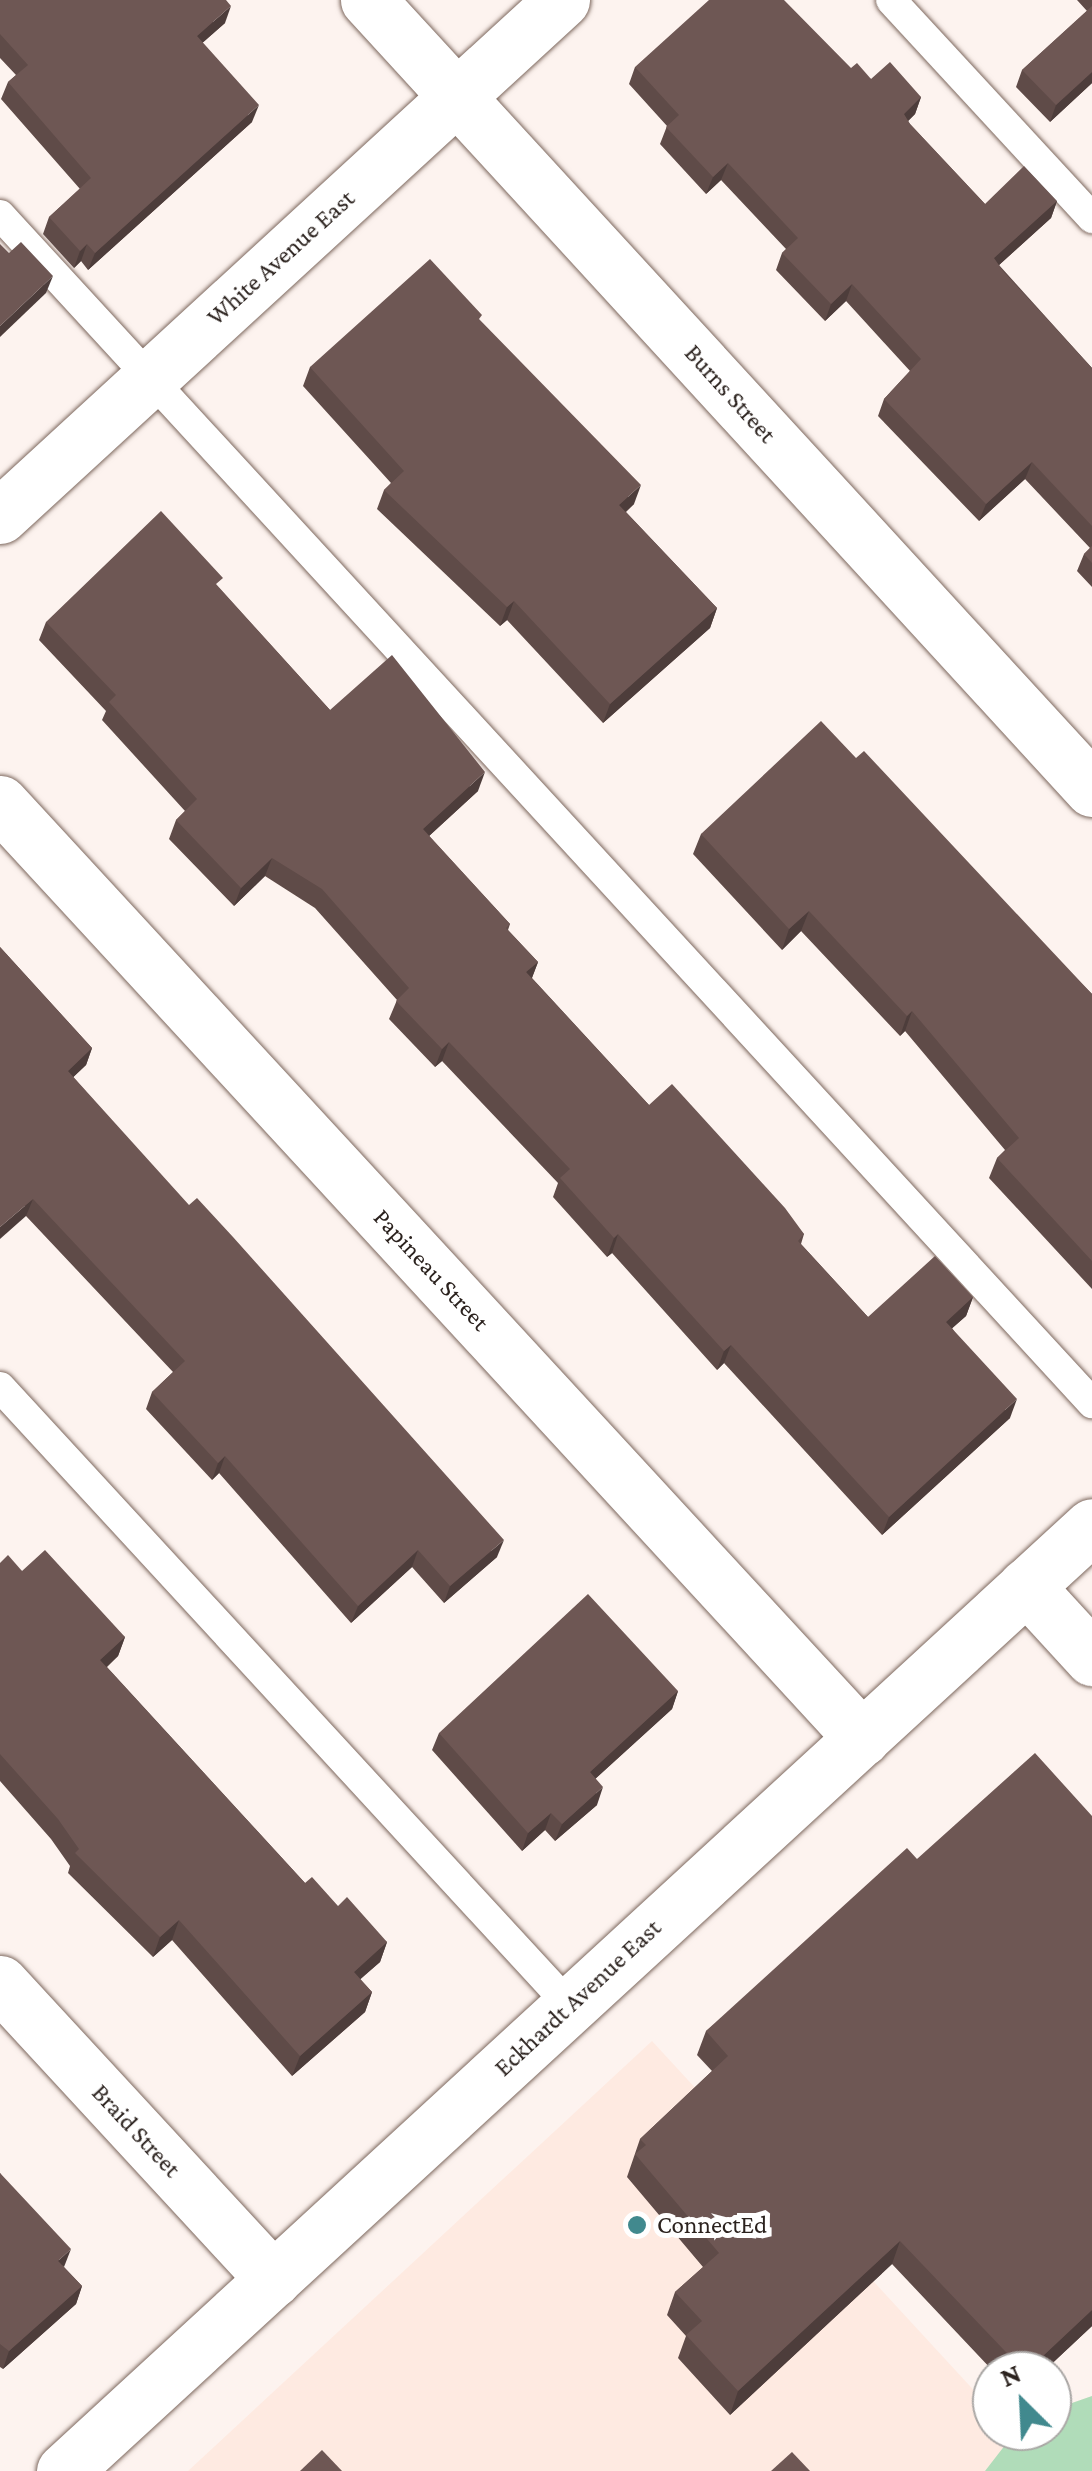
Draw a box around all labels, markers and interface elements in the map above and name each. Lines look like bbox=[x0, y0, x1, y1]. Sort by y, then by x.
street label: White Avenue East bbox=[201, 184, 361, 332]
street label: Burns Street bbox=[678, 339, 782, 449]
street label: Papineau Street bbox=[367, 1203, 495, 1337]
street label: Eckhardt Avenue East bbox=[488, 1913, 668, 2083]
street label: Braid Street bbox=[85, 2078, 187, 2184]
place label: ConnectEd bbox=[657, 2210, 767, 2240]
marker: ConnectEd bbox=[626, 2214, 648, 2236]
north arrow bbox=[972, 2351, 1072, 2451]
text: N bbox=[995, 2357, 1025, 2393]

